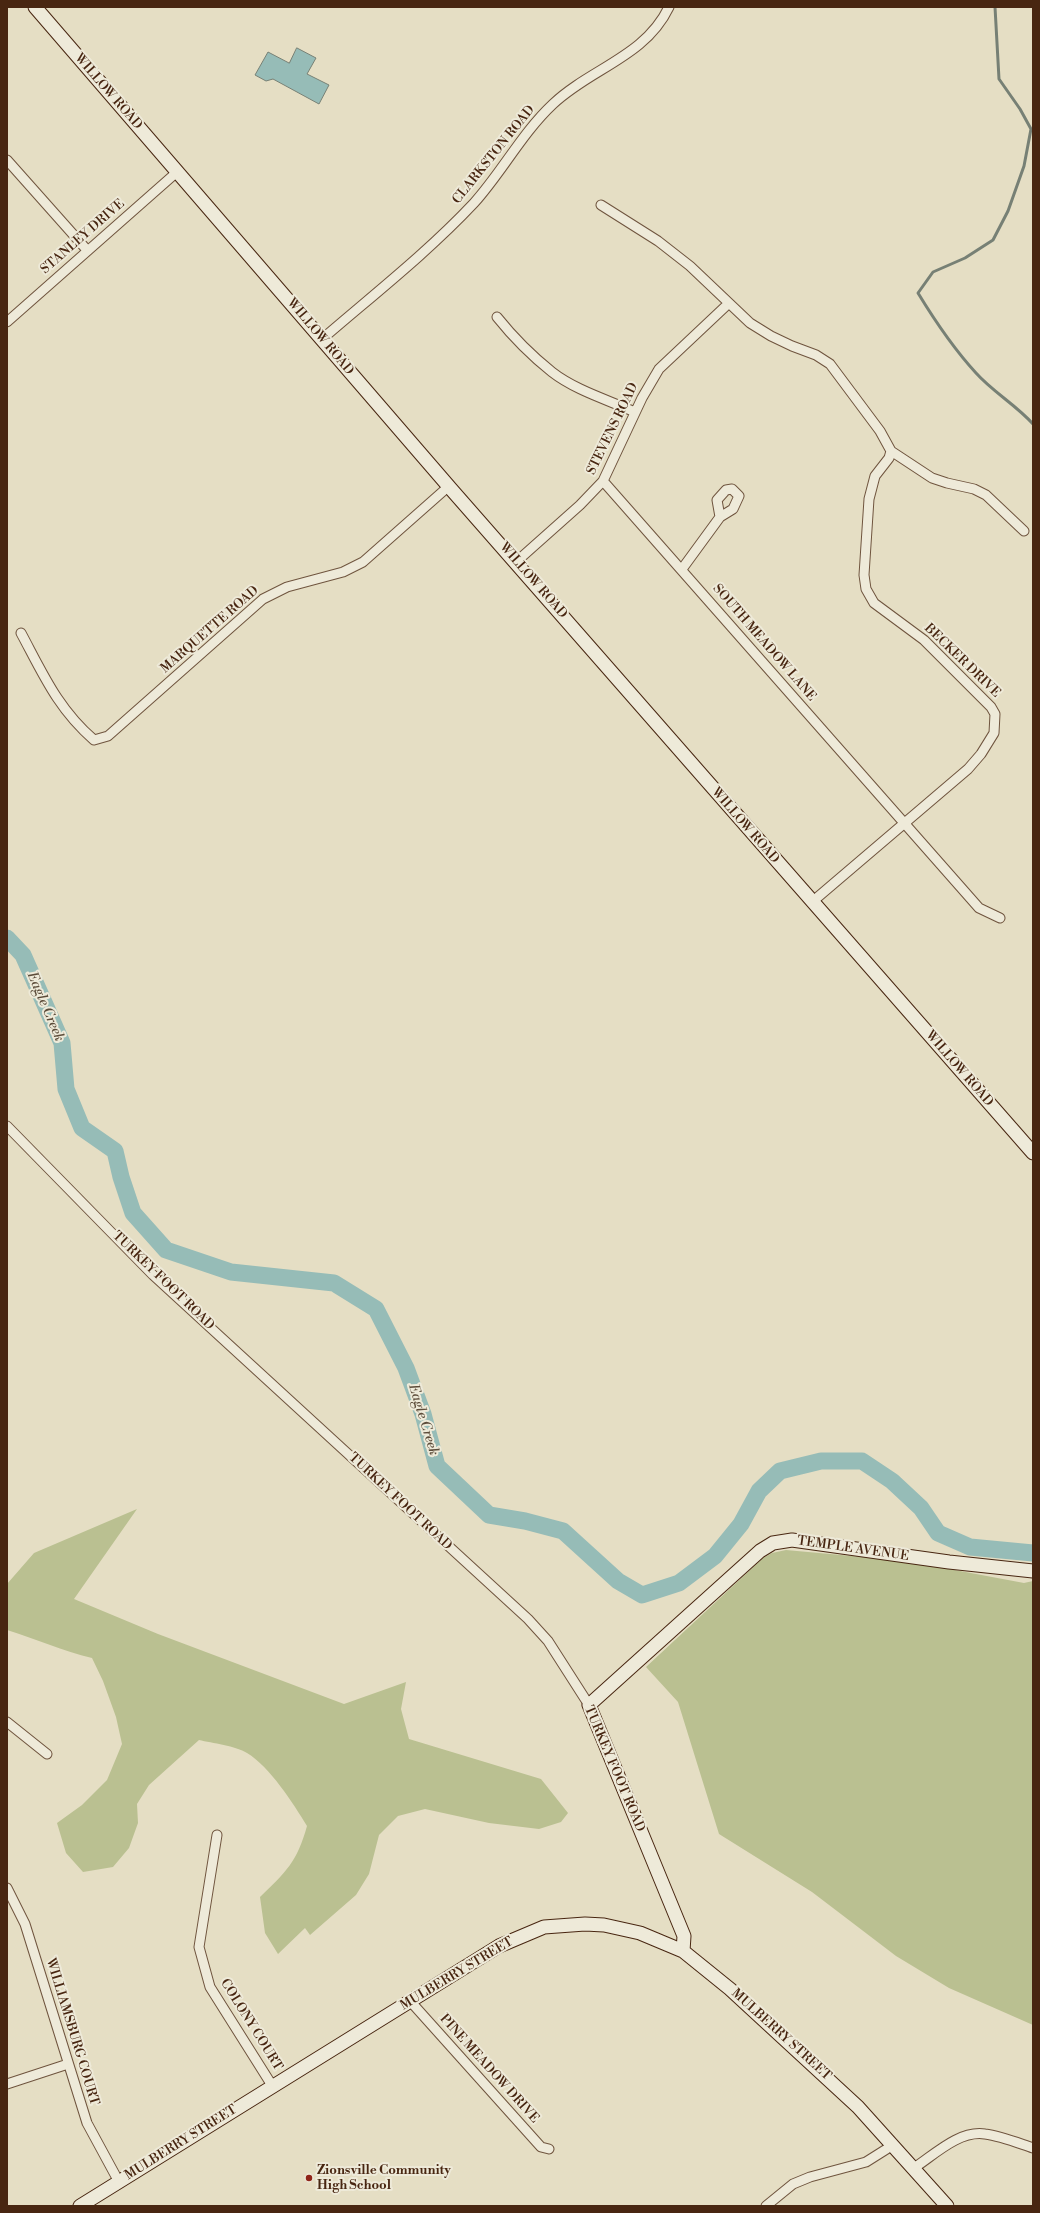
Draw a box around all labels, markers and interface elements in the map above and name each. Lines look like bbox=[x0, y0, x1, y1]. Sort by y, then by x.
street label: WILLOW ROAD bbox=[71, 51, 145, 133]
street label: CLARKSTON ROAD bbox=[450, 103, 538, 207]
street label: STANLEY DRIVE bbox=[38, 196, 128, 278]
street label: WILLOW ROAD bbox=[283, 296, 357, 378]
street label: STEVENS ROAD bbox=[584, 381, 642, 477]
street label: WILLOW ROAD bbox=[496, 540, 570, 622]
street label: SOUTH MEADOW LANE bbox=[709, 581, 819, 705]
street label: MARQUETTE ROAD bbox=[158, 583, 262, 677]
street label: BECKER DRIVE bbox=[921, 621, 1003, 701]
street label: WILLOW ROAD bbox=[708, 785, 782, 867]
water label: Eagle Creek bbox=[23, 970, 67, 1044]
street label: WILLOW ROAD bbox=[922, 1028, 996, 1110]
street label: TURKEY FOOT ROAD bbox=[109, 1228, 217, 1334]
water label: Eagle Creek bbox=[404, 1382, 442, 1458]
street label: TURKEY FOOT ROAD bbox=[345, 1450, 455, 1554]
street label: TEMPLE AVENUE bbox=[796, 1533, 910, 1565]
street label: TURKEY FOOT ROAD bbox=[580, 1704, 648, 1834]
street label: MULBERRY STREET bbox=[398, 1934, 516, 2014]
street label: WILLIAMSBURG COURT bbox=[42, 1957, 102, 2107]
street label: COLONY COURT bbox=[217, 1976, 285, 2074]
street label: MULBERRY STREET bbox=[728, 1986, 834, 2084]
street label: PINE MEADOW DRIVE bbox=[436, 2011, 542, 2127]
street label: MULBERRY STREET bbox=[122, 2102, 240, 2184]
place label: Zionsville Community High School bbox=[317, 2163, 451, 2194]
marker: Zionsville Community High School bbox=[304, 2173, 314, 2183]

